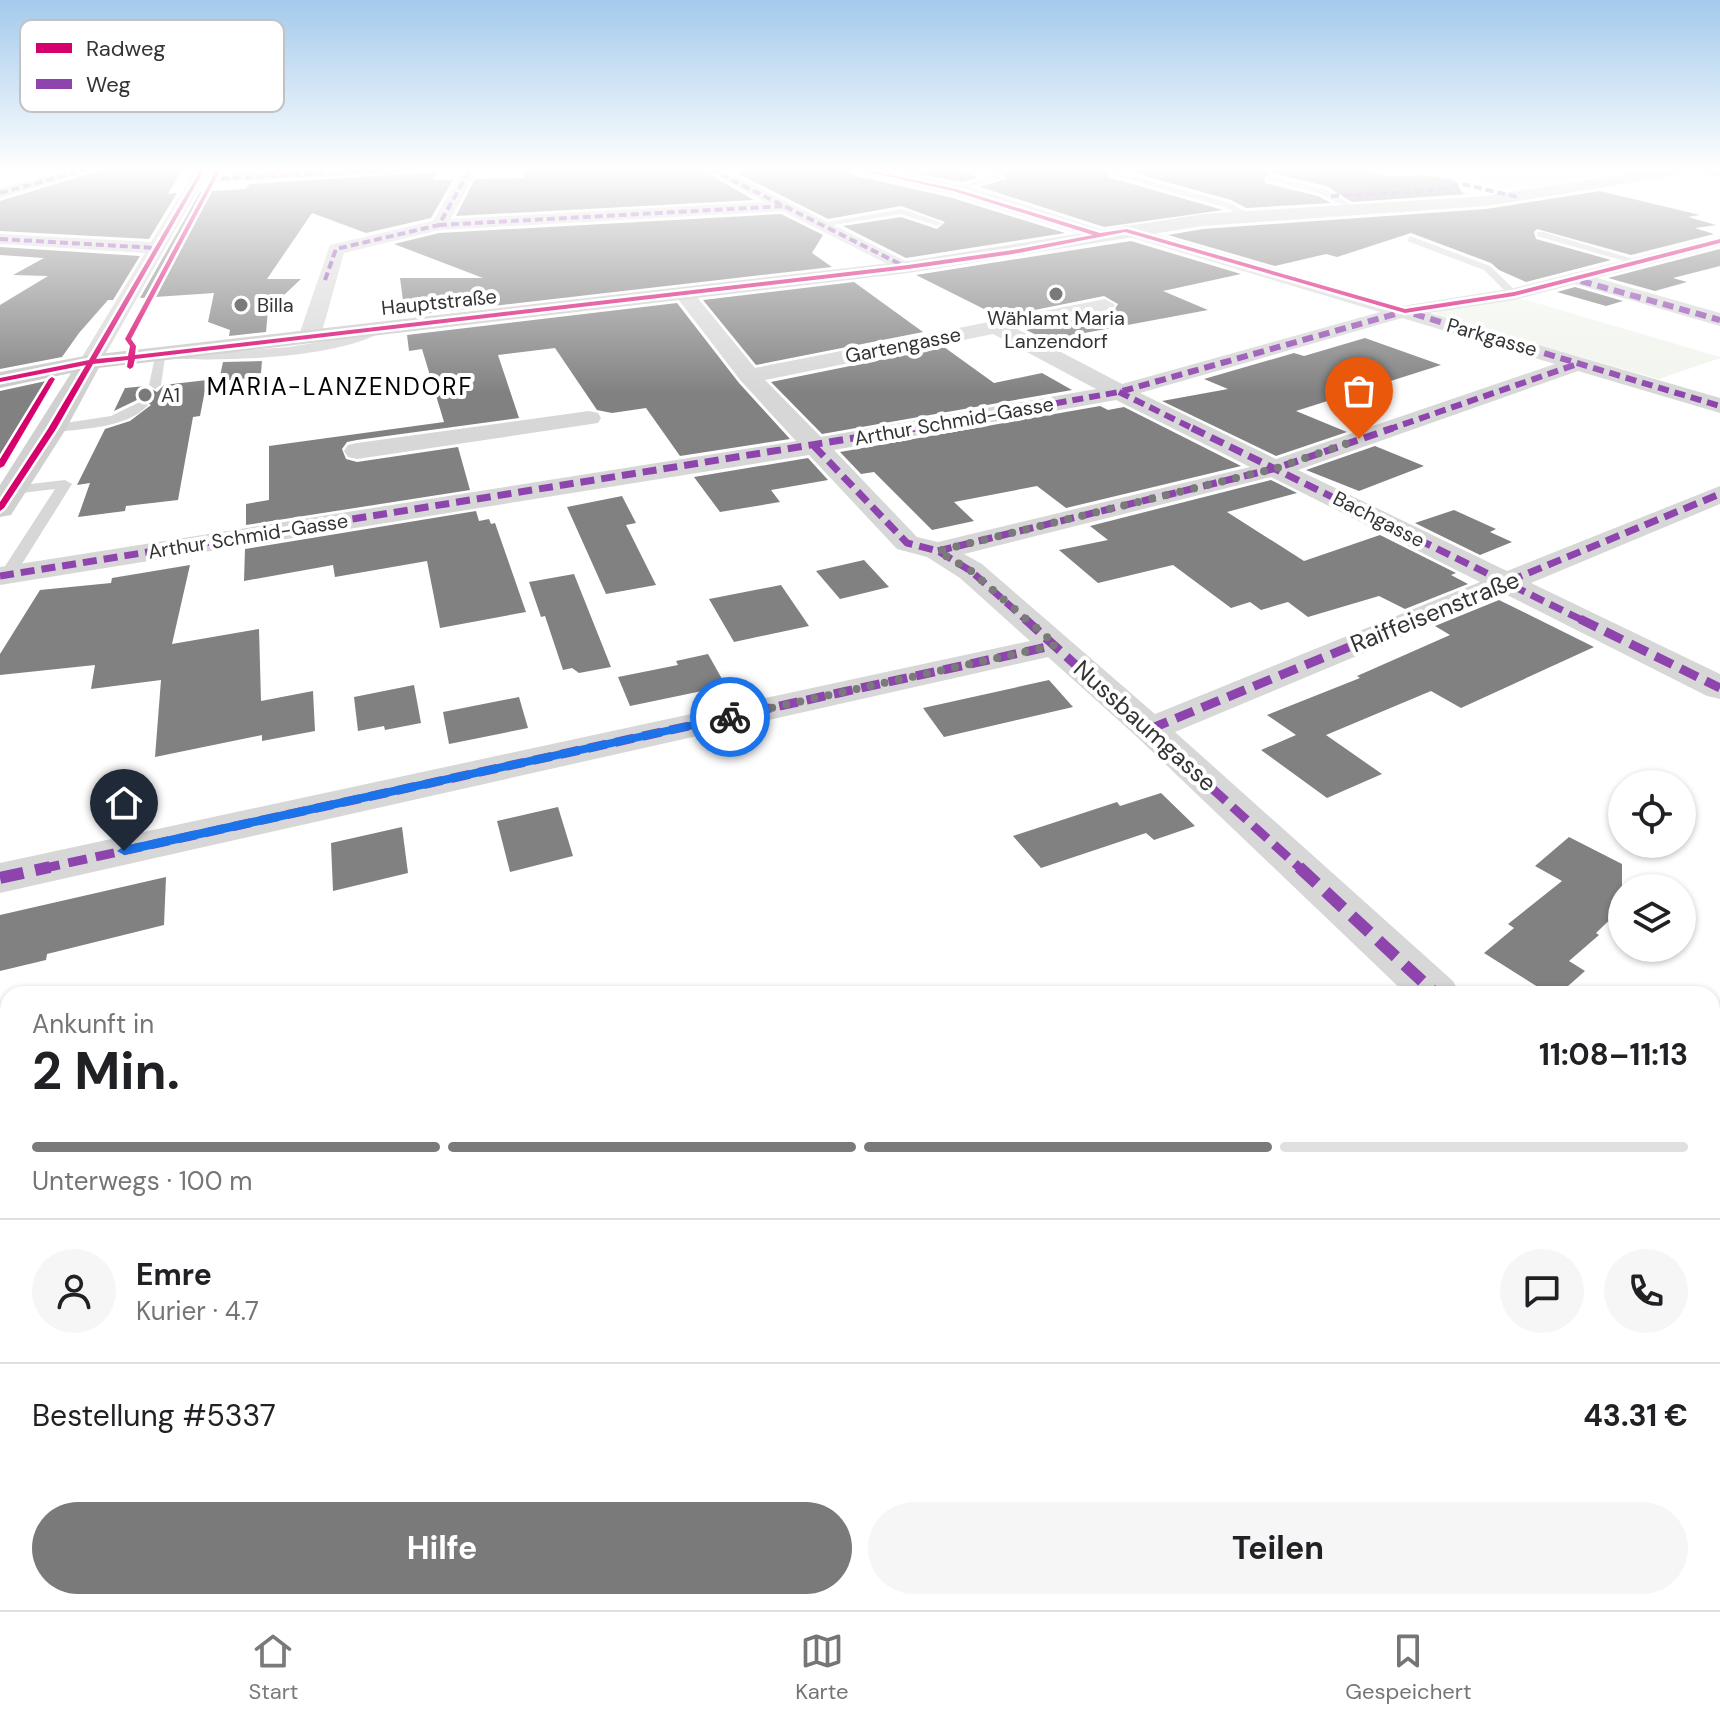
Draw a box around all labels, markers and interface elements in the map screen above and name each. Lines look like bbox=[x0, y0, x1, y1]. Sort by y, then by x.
legend bbox=[20, 20, 284, 112]
text: Radweg bbox=[86, 34, 166, 63]
text: Weg bbox=[86, 70, 131, 99]
street label: Hauptstraße bbox=[380, 283, 498, 321]
marker: Wählamt Maria Lanzendorf bbox=[1047, 285, 1065, 303]
place label: Billa bbox=[257, 292, 294, 318]
marker: Billa bbox=[232, 296, 250, 314]
place label: Wählamt Maria Lanzendorf bbox=[987, 305, 1125, 354]
street label: Parkgasse bbox=[1444, 312, 1540, 362]
street label: Gartengasse bbox=[843, 321, 963, 369]
pin bbox=[1325, 357, 1393, 439]
icon: bag bbox=[1337, 369, 1381, 413]
district label: MARIA-LANZENDORF bbox=[207, 371, 473, 402]
place label: A1 bbox=[161, 382, 180, 408]
marker: A1 bbox=[136, 386, 154, 404]
street label: Arthur Schmid-Gasse bbox=[852, 391, 1056, 451]
street label: Bachgasse bbox=[1329, 485, 1429, 553]
street label: Arthur Schmid-Gasse bbox=[146, 507, 350, 565]
street label: Raiffeisenstraße bbox=[1346, 564, 1524, 660]
street label: Nussbaumgasse bbox=[1067, 653, 1223, 798]
courier bbox=[690, 677, 770, 757]
icon: bike bbox=[708, 695, 752, 739]
pin bbox=[90, 769, 158, 851]
map controls bbox=[1608, 770, 1696, 962]
button: locate bbox=[1608, 770, 1696, 858]
icon: home bbox=[102, 781, 146, 825]
button: layers bbox=[1608, 874, 1696, 962]
text: Ankunft in bbox=[32, 1007, 154, 1041]
text: 11:08–11:13 bbox=[1539, 1035, 1688, 1074]
text: 2 Min. bbox=[32, 1037, 180, 1105]
text: Unterwegs · 100 m bbox=[32, 1164, 253, 1198]
button: person bbox=[32, 1249, 116, 1333]
button: chat bbox=[1500, 1249, 1584, 1333]
button: phone bbox=[1604, 1249, 1688, 1333]
text: Emre bbox=[136, 1255, 212, 1294]
text: Kurier · 4.7 bbox=[136, 1294, 259, 1328]
text: Bestellung #5337 bbox=[32, 1396, 276, 1435]
text: 43.31 € bbox=[1583, 1396, 1688, 1435]
button: Hilfe bbox=[32, 1502, 852, 1594]
button: Teilen bbox=[868, 1502, 1688, 1594]
tab: Start bbox=[248, 1629, 299, 1706]
tab: Karte bbox=[795, 1629, 849, 1706]
tab: Gespeichert bbox=[1345, 1629, 1472, 1706]

